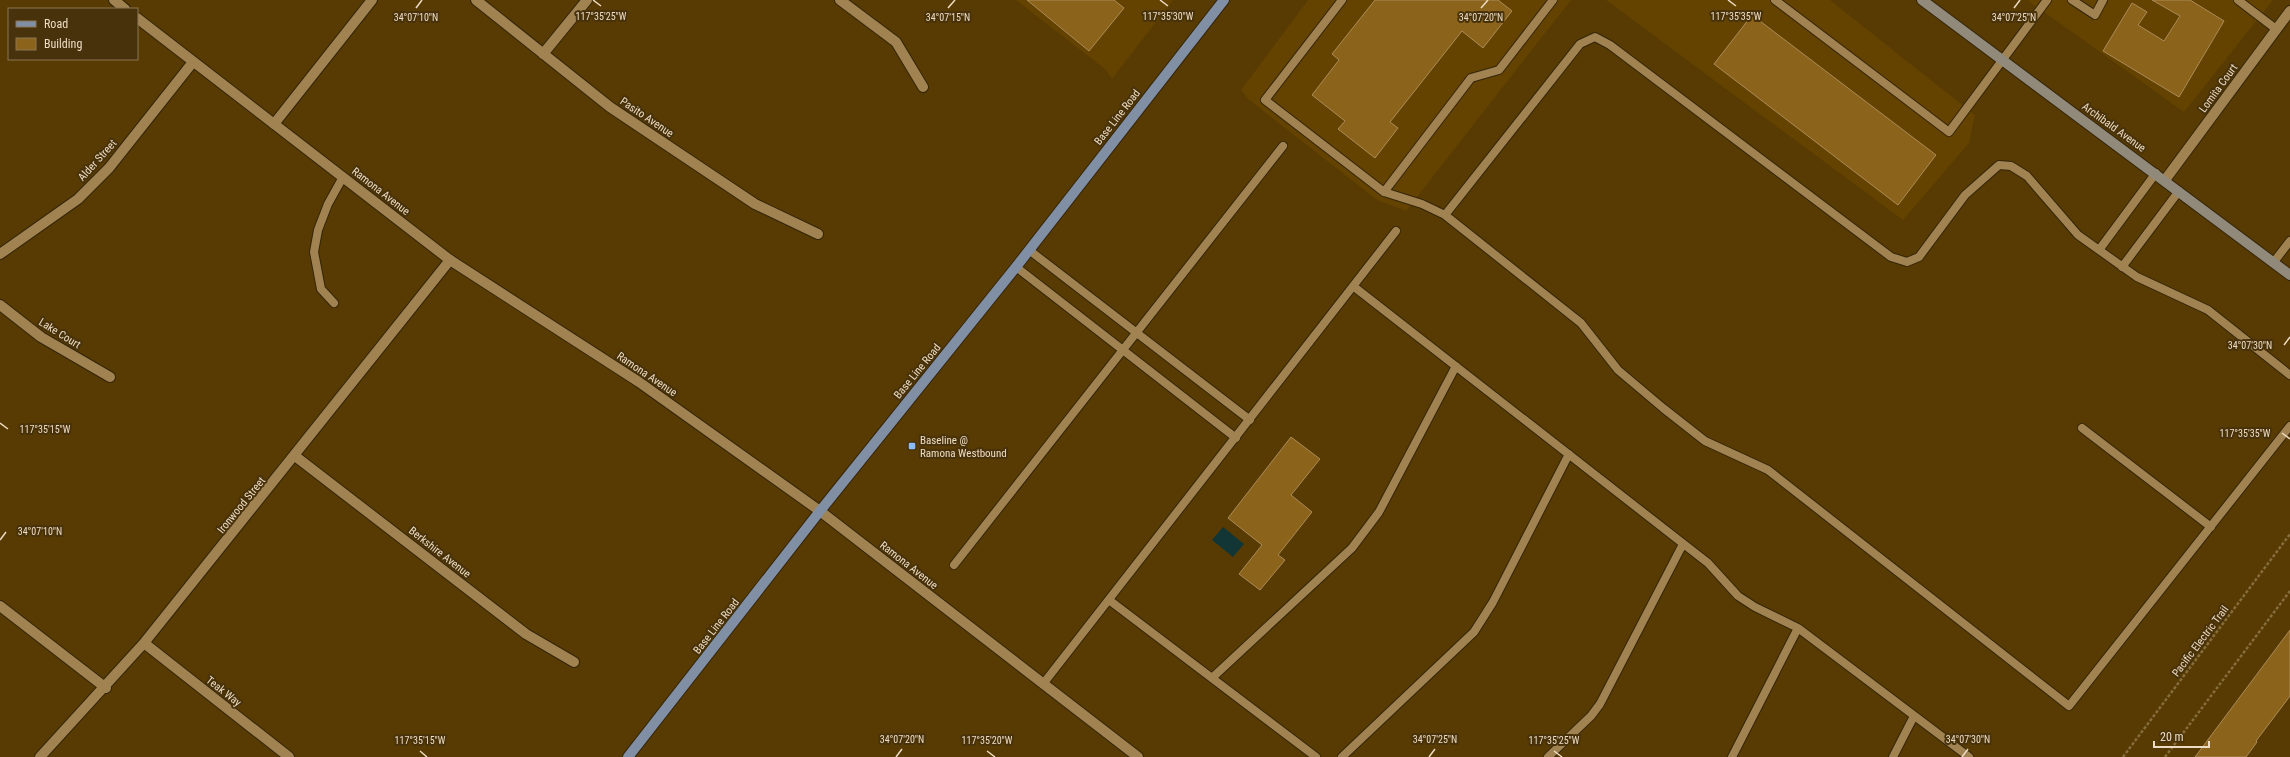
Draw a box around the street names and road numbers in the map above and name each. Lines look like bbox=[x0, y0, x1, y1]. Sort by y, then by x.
street label: Lomita Court bbox=[2197, 62, 2240, 115]
street label: Base Line Road bbox=[1092, 87, 1143, 148]
street label: Pasito Avenue bbox=[618, 95, 676, 140]
street label: Archibald Avenue bbox=[2079, 100, 2148, 155]
street label: Alder Street bbox=[75, 137, 119, 184]
street label: Ramona Avenue bbox=[349, 165, 412, 218]
street label: Lake Court bbox=[36, 315, 83, 351]
street label: Base Line Road bbox=[891, 341, 943, 401]
street label: Ramona Avenue bbox=[614, 350, 679, 399]
street label: Ironwood Street bbox=[215, 474, 268, 536]
street label: Berkshire Avenue bbox=[406, 524, 473, 581]
street label: Ramona Avenue bbox=[877, 539, 940, 592]
street label: Base Line Road bbox=[691, 596, 742, 657]
street label: Pacific Electric Trail bbox=[2169, 603, 2231, 679]
street label: Teak Way bbox=[204, 674, 244, 709]

